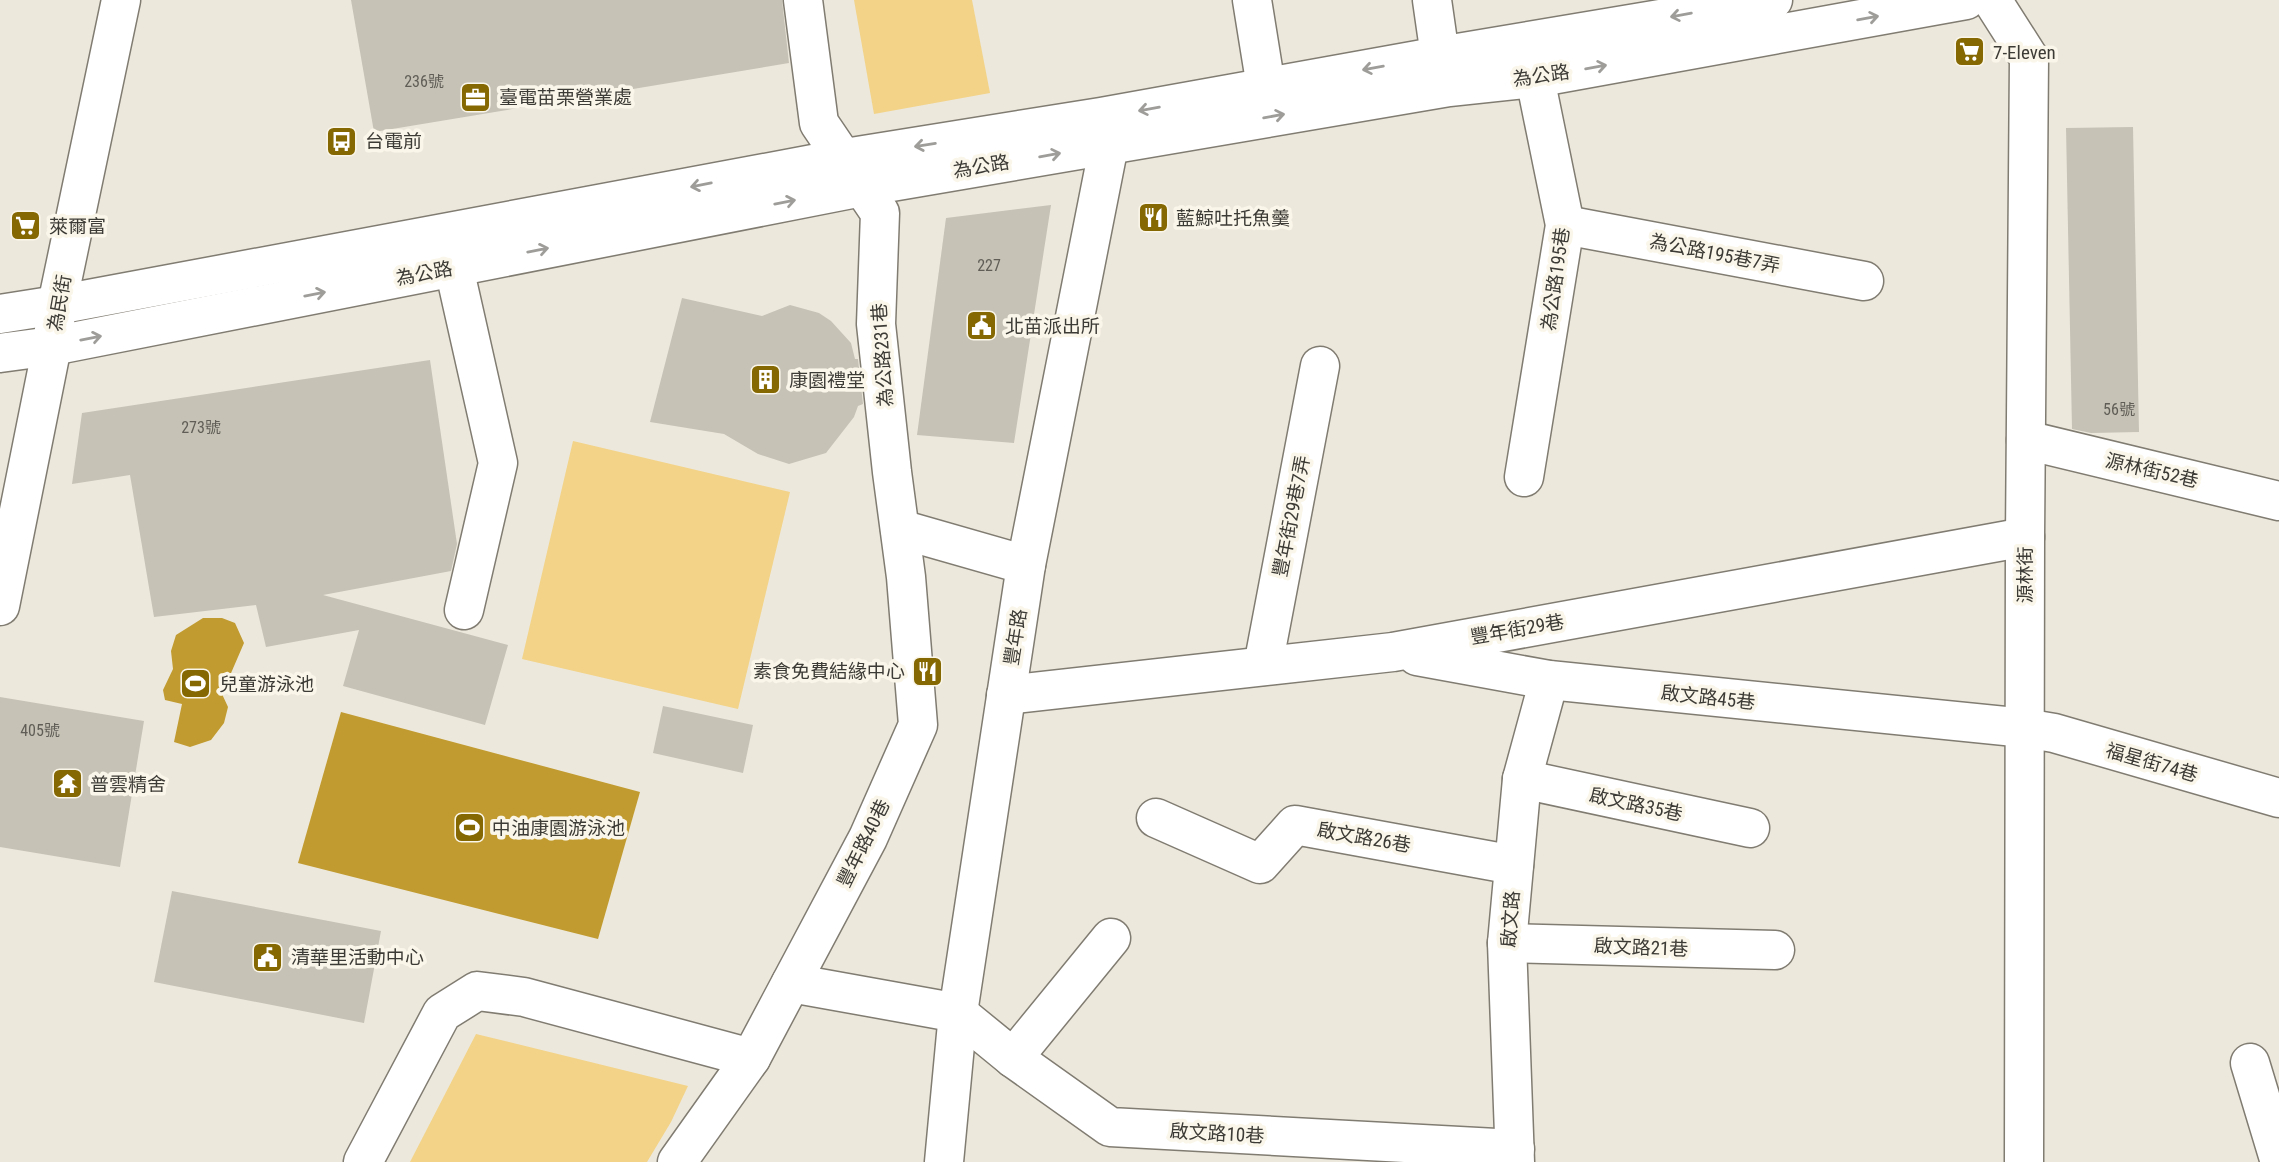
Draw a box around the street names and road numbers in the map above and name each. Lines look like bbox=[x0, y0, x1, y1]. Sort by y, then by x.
street label: 為公路 bbox=[1511, 60, 1571, 91]
street label: 為公路 bbox=[951, 150, 1011, 183]
street label: 為公路195巷 bbox=[1537, 226, 1574, 332]
street label: 為公路195巷7弄 bbox=[1648, 230, 1782, 277]
street label: 為公路 bbox=[394, 257, 454, 290]
street label: 為民街 bbox=[43, 273, 76, 333]
street label: 為公路231巷 bbox=[867, 302, 898, 408]
street label: 源林街52巷 bbox=[2103, 449, 2201, 492]
street label: 豐年街29巷7弄 bbox=[1268, 453, 1315, 579]
street label: 源林街 bbox=[2014, 546, 2037, 604]
street label: 豐年路 bbox=[1000, 607, 1031, 667]
street label: 豐年街29巷 bbox=[1468, 610, 1566, 649]
street label: 啟文路45巷 bbox=[1660, 681, 1756, 714]
street label: 福星街74巷 bbox=[2103, 738, 2201, 787]
street label: 啟文路35巷 bbox=[1587, 783, 1685, 826]
street label: 豐年路40巷 bbox=[832, 796, 895, 891]
street label: 啟文路26巷 bbox=[1315, 818, 1413, 857]
street label: 啟文路 bbox=[1497, 890, 1524, 948]
street label: 啟文路21巷 bbox=[1593, 934, 1689, 961]
street label: 啟文路10巷 bbox=[1169, 1120, 1265, 1147]

